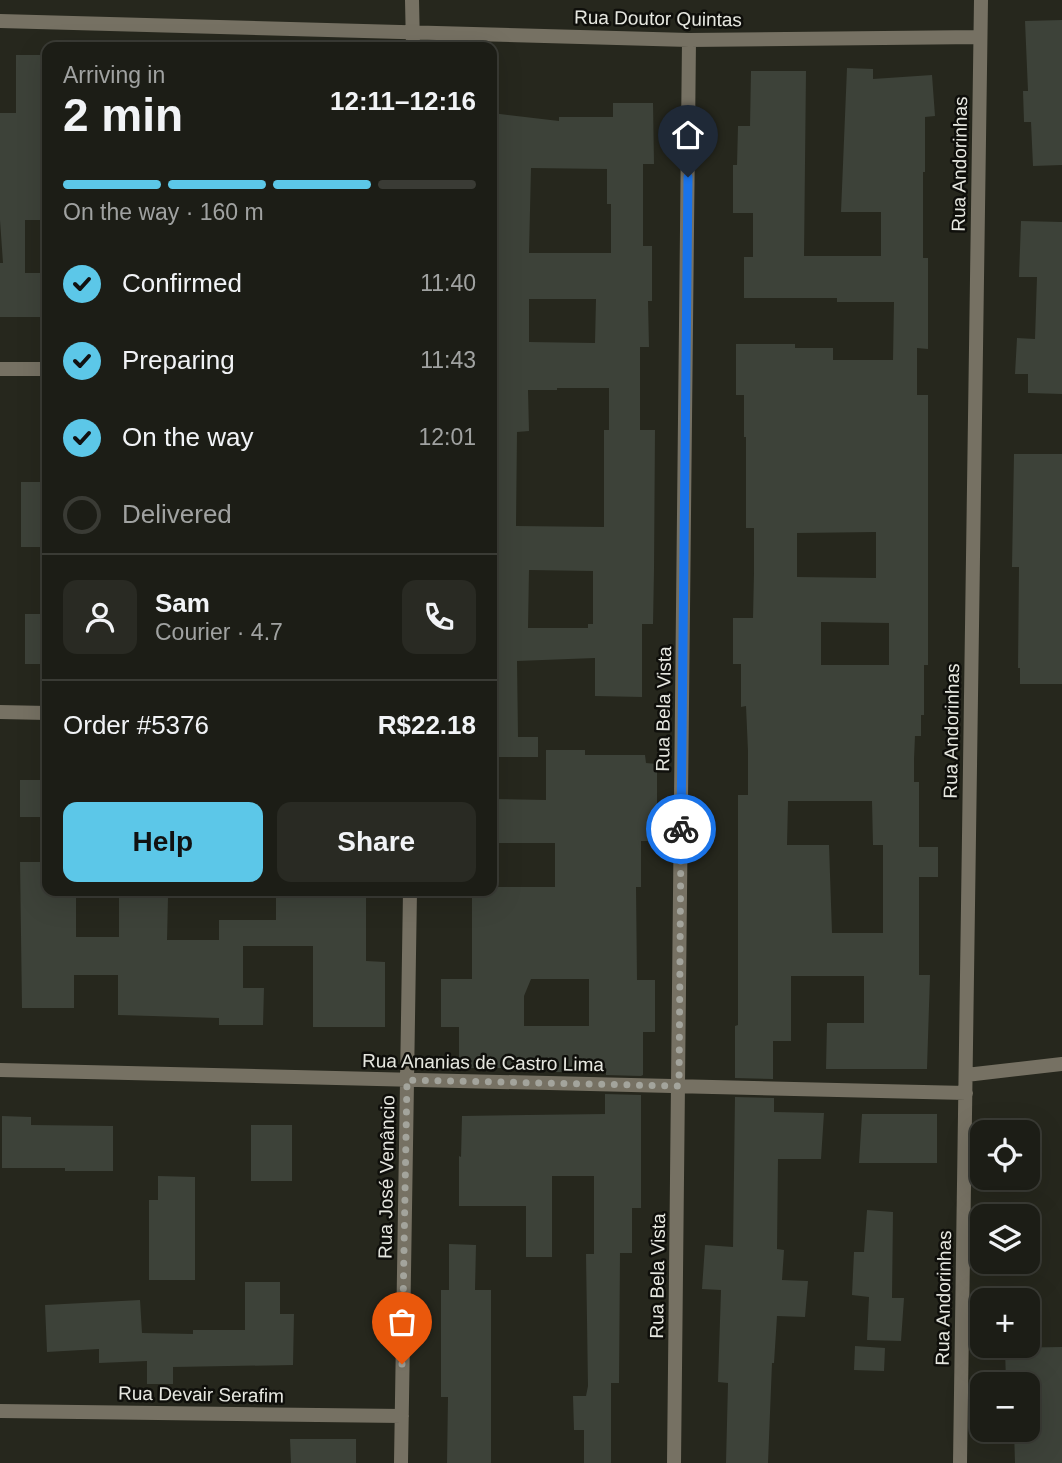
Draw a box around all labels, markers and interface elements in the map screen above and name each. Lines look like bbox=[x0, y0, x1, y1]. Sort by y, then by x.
street label: Rua Doutor Quintas bbox=[574, 7, 742, 30]
text: Arriving in bbox=[63, 62, 165, 88]
text: 12:11–12:16 bbox=[330, 86, 476, 116]
text: 2 min bbox=[63, 89, 183, 141]
street label: Rua Andorinhas bbox=[948, 96, 971, 232]
pin bbox=[658, 105, 718, 177]
icon: home bbox=[669, 116, 707, 154]
text: On the way · 160 m bbox=[63, 199, 264, 225]
icon: check bbox=[63, 265, 101, 303]
text: Confirmed bbox=[122, 268, 242, 298]
text: 11:40 bbox=[420, 270, 476, 296]
icon: check bbox=[63, 342, 101, 380]
text: Preparing bbox=[122, 345, 235, 375]
text: 11:43 bbox=[420, 347, 476, 373]
icon: check bbox=[63, 419, 101, 457]
text: On the way bbox=[122, 422, 254, 452]
text: 12:01 bbox=[418, 424, 476, 450]
text: Delivered bbox=[122, 499, 232, 529]
button: person bbox=[63, 580, 137, 654]
button: phone bbox=[402, 580, 476, 654]
text: Sam bbox=[155, 588, 210, 618]
text: Courier · 4.7 bbox=[155, 619, 283, 645]
street label: Rua Bela Vista bbox=[652, 646, 675, 772]
street label: Rua Andorinhas bbox=[940, 663, 963, 799]
text: Order #5376 bbox=[63, 710, 209, 740]
text: R$22.18 bbox=[378, 710, 476, 740]
courier bbox=[646, 794, 716, 864]
button: Help bbox=[63, 802, 263, 882]
button: Share bbox=[277, 802, 476, 882]
icon: bike bbox=[662, 810, 700, 848]
street label: Rua Ananias de Castro Lima bbox=[362, 1050, 605, 1075]
street label: Rua José Venâncio bbox=[375, 1095, 398, 1259]
map controls bbox=[970, 1120, 1040, 1442]
button: locate bbox=[970, 1120, 1040, 1190]
button: layers bbox=[970, 1204, 1040, 1274]
street label: Rua Bela Vista bbox=[646, 1213, 669, 1339]
street label: Rua Andorinhas bbox=[932, 1230, 955, 1366]
button: + bbox=[970, 1288, 1040, 1358]
pin bbox=[372, 1292, 432, 1364]
icon: bag bbox=[383, 1303, 421, 1341]
button: − bbox=[970, 1372, 1040, 1442]
street label: Rua Devair Serafim bbox=[118, 1383, 284, 1406]

